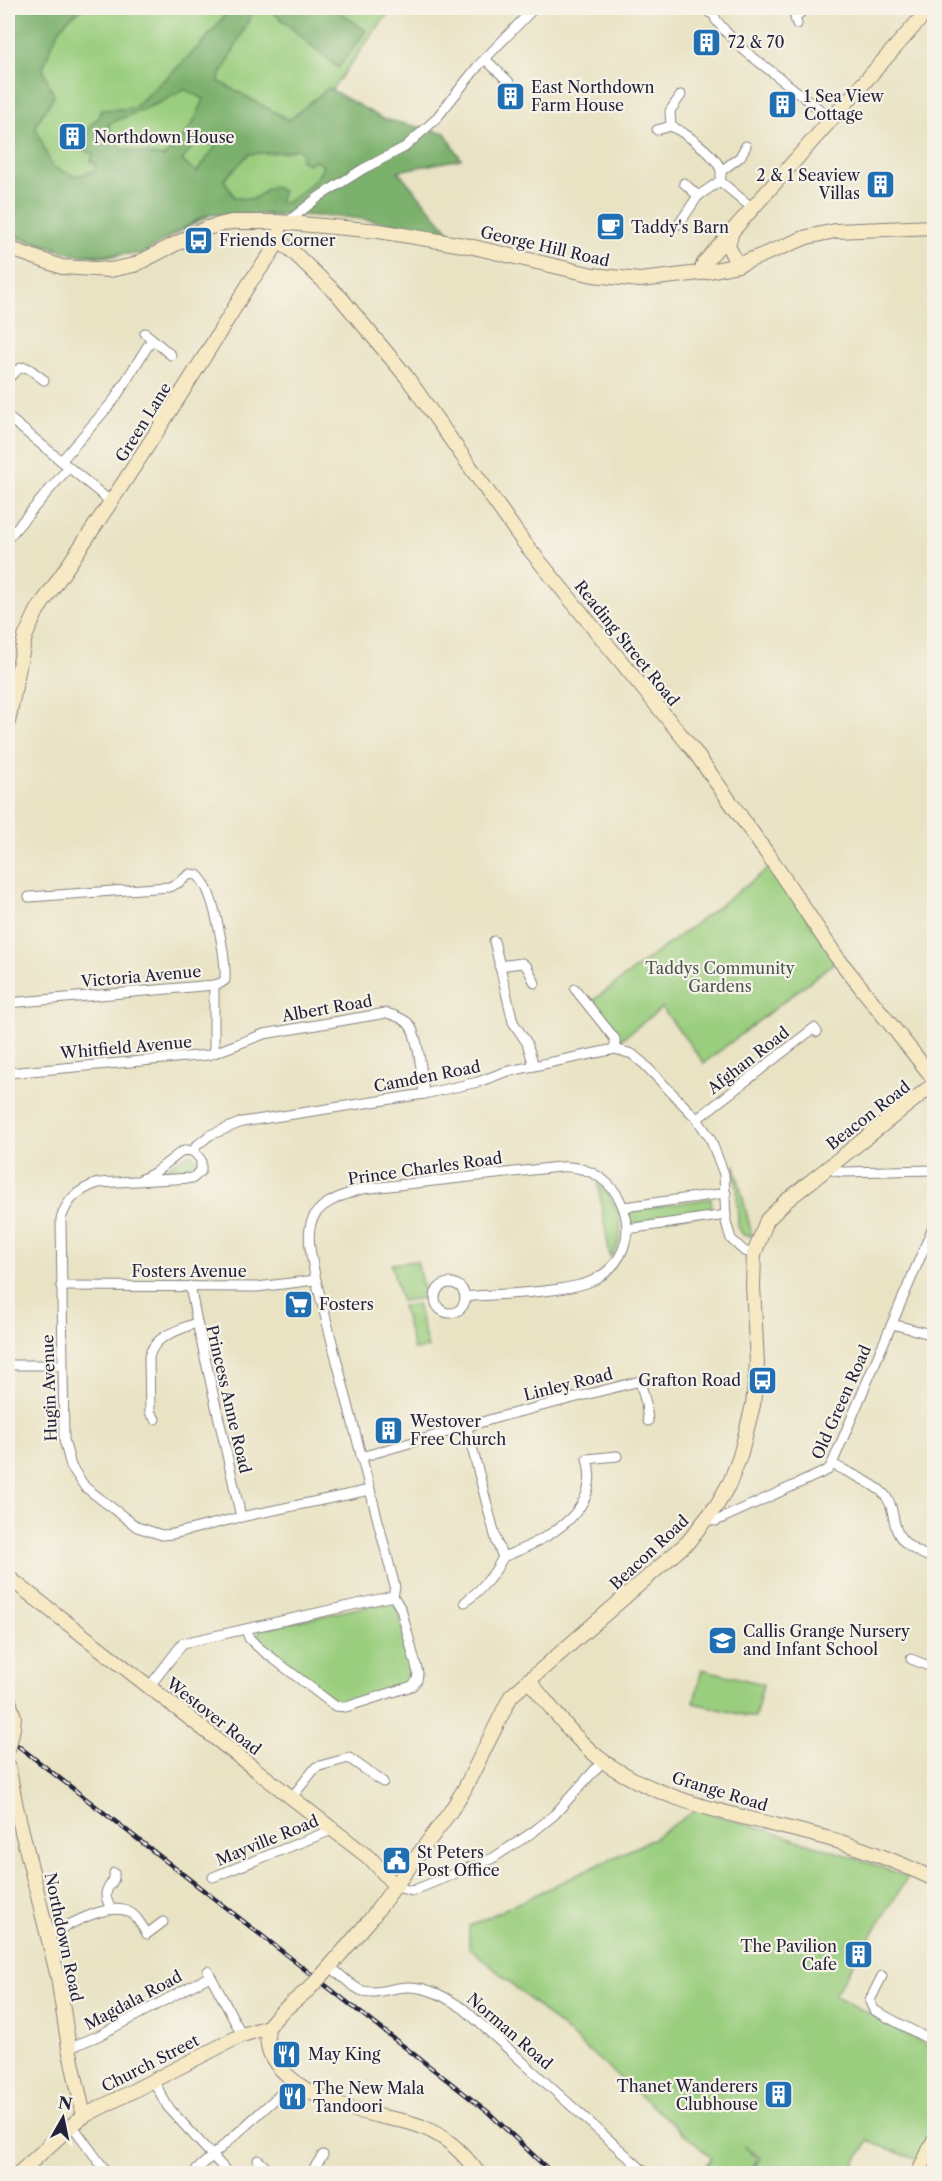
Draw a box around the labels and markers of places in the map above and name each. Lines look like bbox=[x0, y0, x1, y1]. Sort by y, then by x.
building icon: 72 & 70 bbox=[691, 26, 723, 58]
place label: 72 & 70 bbox=[728, 32, 785, 52]
place label: East Northdown Farm House bbox=[531, 77, 655, 115]
building icon: East Northdown Farm House bbox=[494, 80, 526, 112]
place label: 1 Sea View Cottage bbox=[804, 86, 885, 124]
building icon: 1 Sea View Cottage bbox=[767, 89, 799, 121]
building icon: Northdown House bbox=[57, 121, 89, 153]
place label: Northdown House bbox=[94, 127, 235, 147]
place label: 2 & 1 Seaview Villas bbox=[756, 165, 861, 203]
building icon: 2 & 1 Seaview Villas bbox=[865, 168, 897, 200]
cafe icon: Taddy's Barn bbox=[594, 211, 626, 243]
place label: Taddy's Barn bbox=[631, 217, 729, 237]
bus stop icon: Friends Corner bbox=[182, 224, 214, 256]
place label: Friends Corner bbox=[219, 230, 336, 250]
supermarket icon: Fosters bbox=[282, 1288, 314, 1320]
place label: Fosters bbox=[319, 1294, 374, 1314]
bus stop icon: Grafton Road bbox=[746, 1364, 778, 1396]
place label: Grafton Road bbox=[638, 1370, 741, 1390]
place label: Westover Free Church bbox=[409, 1411, 506, 1449]
building icon: Westover Free Church bbox=[373, 1414, 405, 1446]
place label: Callis Grange Nursery and Infant School bbox=[743, 1621, 911, 1659]
school or university icon: Callis Grange Nursery and Infant School bbox=[706, 1624, 738, 1656]
place label: St Peters Post Office bbox=[417, 1842, 500, 1880]
public building icon: St Peters Post Office bbox=[380, 1845, 412, 1877]
place label: The Pavilion Cafe bbox=[740, 1936, 837, 1974]
building icon: The Pavilion Cafe bbox=[842, 1939, 874, 1971]
restaurant icon: May King bbox=[271, 2038, 303, 2070]
place label: May King bbox=[308, 2044, 381, 2064]
place label: Thanet Wanderers Clubhouse bbox=[617, 2076, 758, 2114]
place label: The New Mala Tandoori bbox=[313, 2078, 425, 2116]
building icon: Thanet Wanderers Clubhouse bbox=[763, 2079, 795, 2111]
restaurant icon: The New Mala Tandoori bbox=[276, 2081, 308, 2113]

